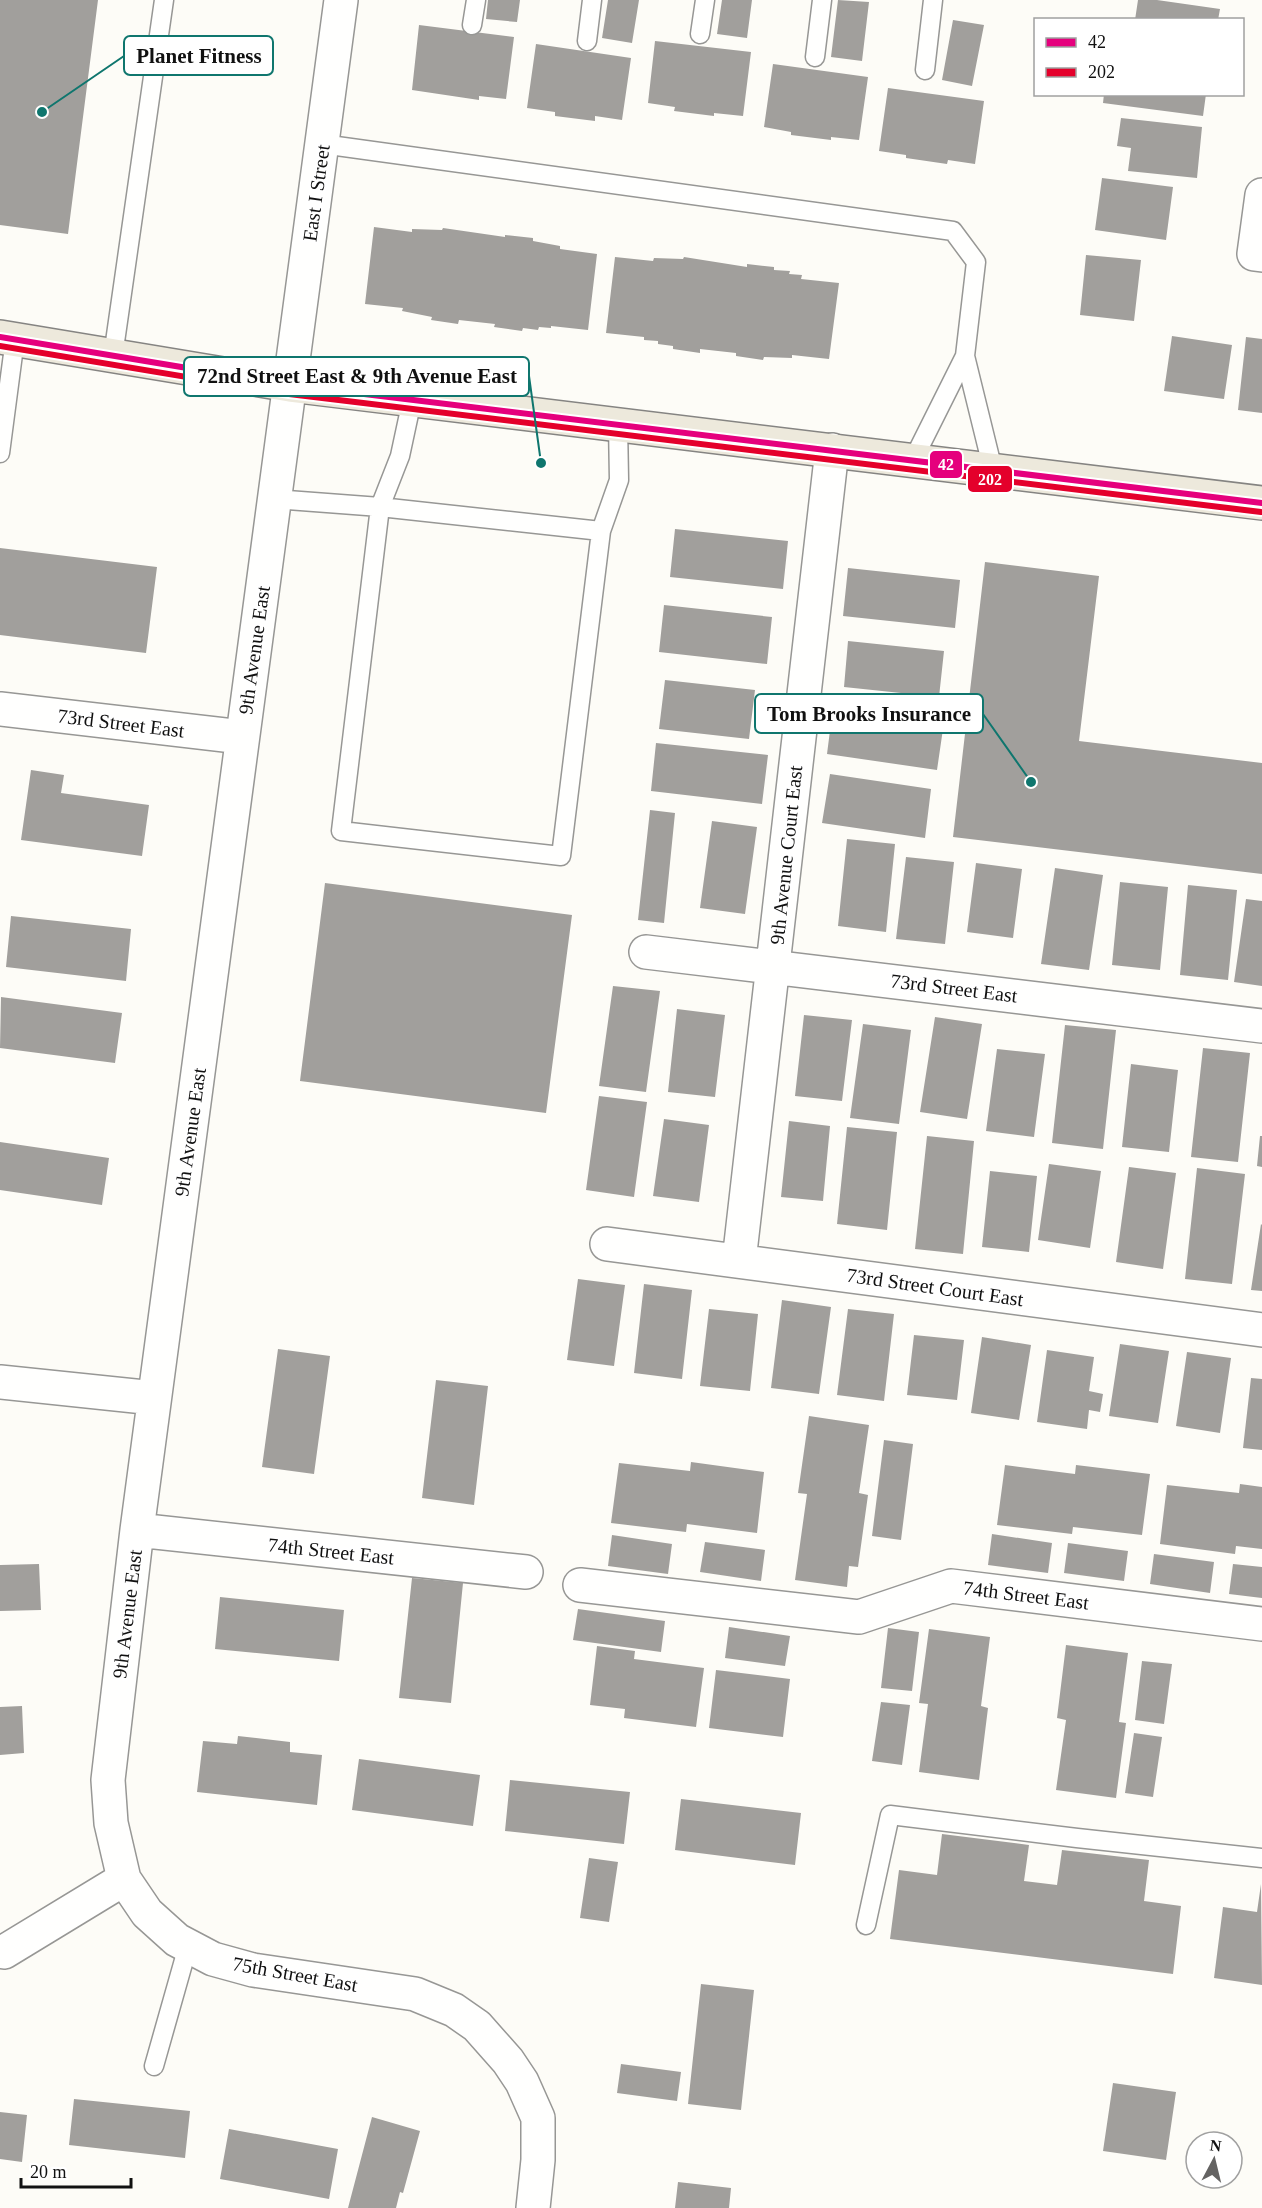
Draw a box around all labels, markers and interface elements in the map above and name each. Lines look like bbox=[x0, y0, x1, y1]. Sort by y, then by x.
legend bbox=[1034, 18, 1244, 96]
text: 42 bbox=[1088, 32, 1106, 52]
callout: Planet Fitness bbox=[124, 36, 273, 75]
text: Planet Fitness bbox=[136, 44, 262, 68]
text: 202 bbox=[1088, 62, 1115, 82]
street label: East I Street bbox=[298, 143, 334, 243]
callout: 72nd Street East & 9th Avenue East bbox=[184, 357, 529, 396]
text: 72nd Street East & 9th Avenue East bbox=[197, 364, 517, 388]
line badge: 42 bbox=[929, 450, 963, 479]
text: 42 bbox=[938, 456, 954, 473]
line badge: 202 bbox=[967, 465, 1013, 493]
text: 202 bbox=[978, 471, 1002, 488]
street label: 9th Avenue East bbox=[234, 584, 274, 716]
callout: Tom Brooks Insurance bbox=[755, 694, 983, 733]
text: Tom Brooks Insurance bbox=[767, 702, 971, 726]
street label: 73rd Street East bbox=[56, 704, 186, 742]
street label: 9th Avenue Court East bbox=[766, 764, 806, 946]
street label: 73rd Street East bbox=[889, 969, 1019, 1007]
street label: 9th Avenue East bbox=[170, 1066, 210, 1198]
street label: 73rd Street Court East bbox=[845, 1264, 1025, 1310]
street label: 74th Street East bbox=[267, 1533, 396, 1569]
street label: 9th Avenue East bbox=[108, 1548, 146, 1680]
street label: 74th Street East bbox=[962, 1576, 1091, 1614]
street label: 75th Street East bbox=[231, 1952, 360, 1996]
north arrow bbox=[1184, 2130, 1244, 2190]
text: N bbox=[1209, 2136, 1223, 2155]
scale bar bbox=[21, 2151, 130, 2189]
text: 20 m bbox=[30, 2162, 67, 2182]

